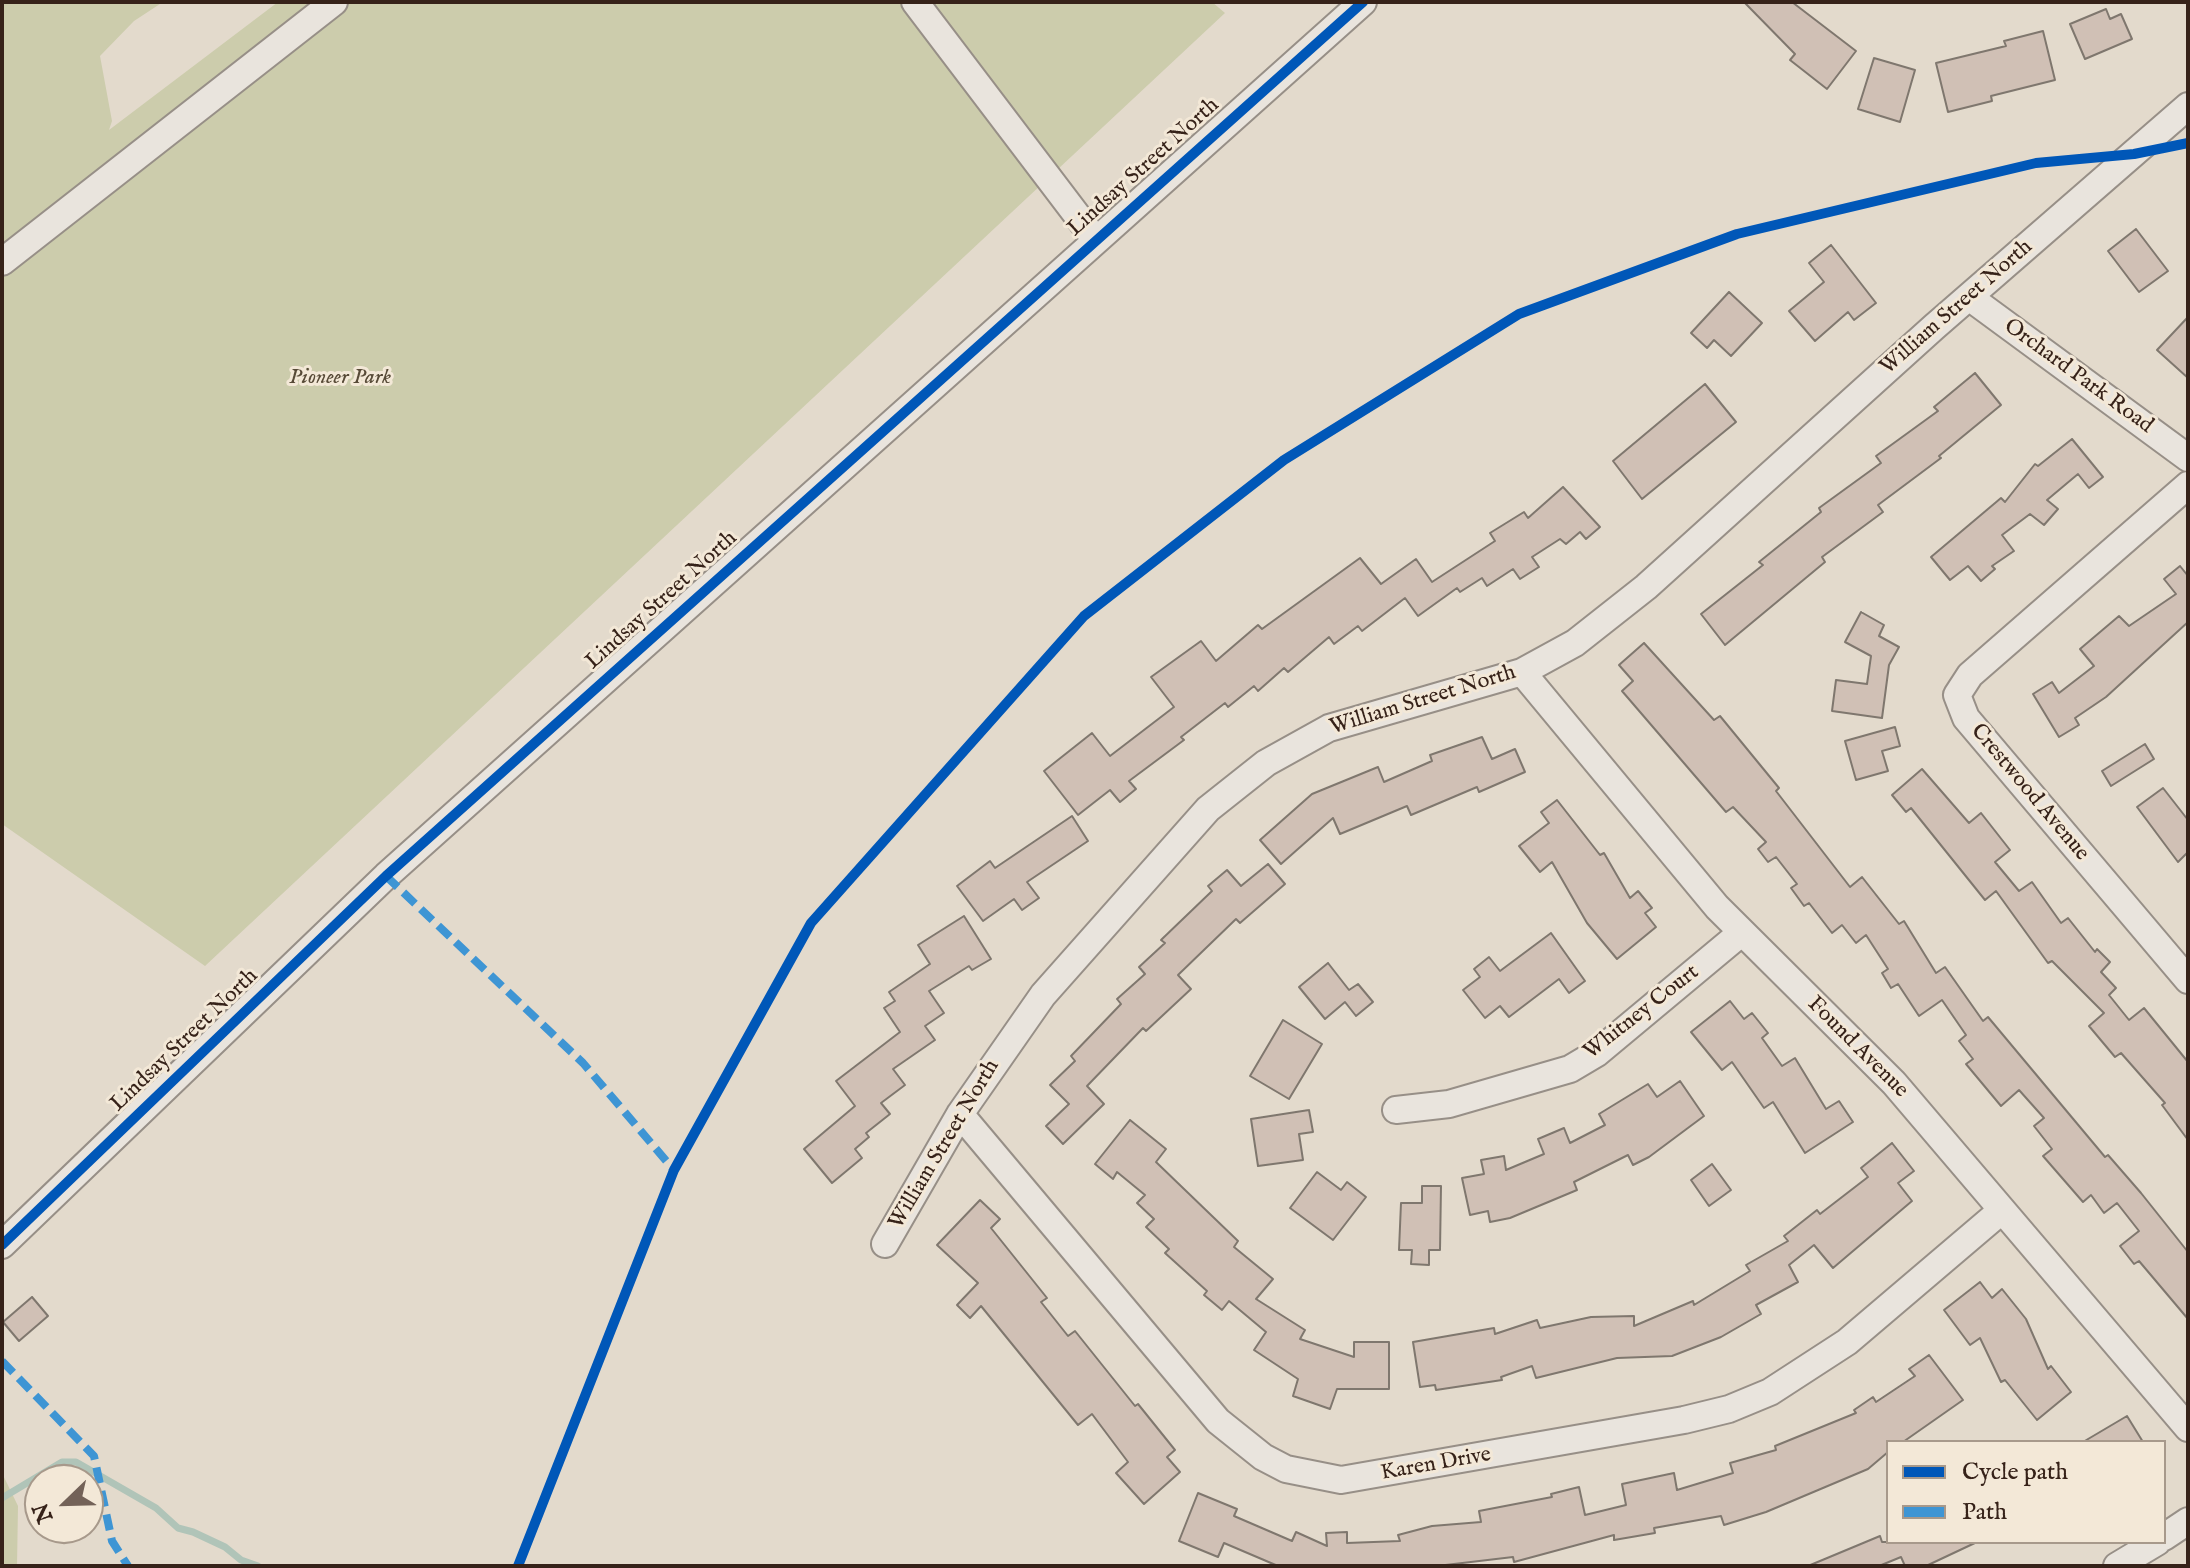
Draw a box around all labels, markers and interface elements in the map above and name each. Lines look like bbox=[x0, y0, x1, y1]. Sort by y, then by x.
street label: Lindsay Street North bbox=[1063, 93, 1225, 243]
street label: William Street North bbox=[1875, 235, 2039, 381]
street label: Orchard Park Road bbox=[1998, 314, 2158, 440]
park label: Pioneer Park bbox=[289, 365, 391, 391]
street label: Lindsay Street North bbox=[581, 526, 743, 676]
street label: William Street North bbox=[1327, 660, 1519, 742]
street label: Crestwood Avenue bbox=[1964, 719, 2094, 867]
street label: Whitney Court bbox=[1579, 960, 1705, 1066]
street label: Lindsay Street North bbox=[106, 964, 264, 1118]
street label: Found Avenue bbox=[1801, 992, 1913, 1104]
street label: William Street North bbox=[884, 1055, 1006, 1235]
legend bbox=[1886, 1440, 2166, 1544]
street label: Karen Drive bbox=[1379, 1442, 1493, 1488]
text: Cycle path bbox=[1962, 1457, 2068, 1488]
north arrow bbox=[24, 1464, 104, 1544]
text: Path bbox=[1962, 1497, 2007, 1528]
text: N bbox=[27, 1498, 60, 1527]

